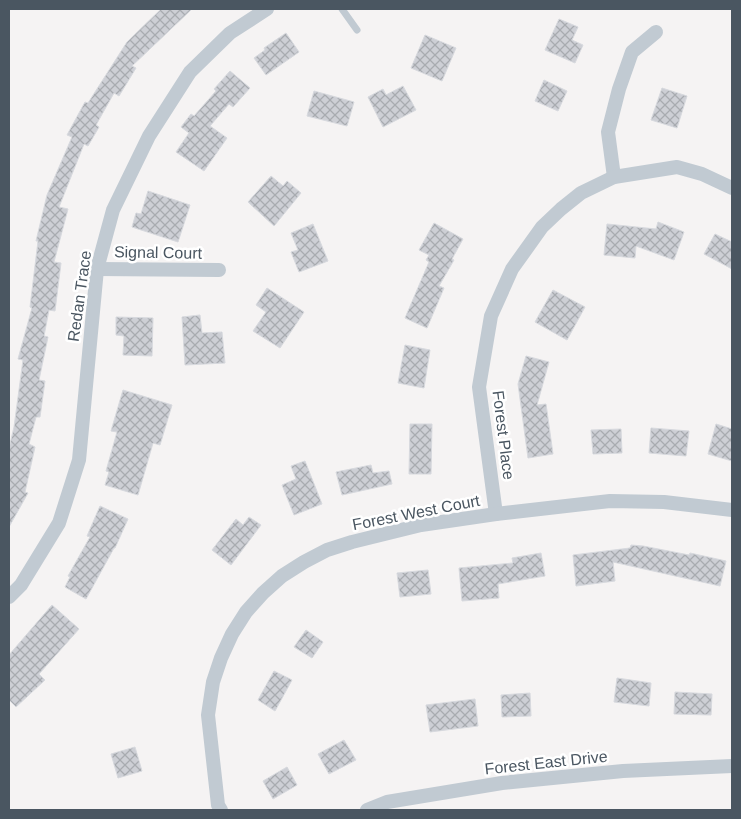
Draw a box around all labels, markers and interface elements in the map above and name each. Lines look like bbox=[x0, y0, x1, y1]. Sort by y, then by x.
street label: Signal Court bbox=[114, 243, 203, 262]
street label: Redan Trace bbox=[65, 249, 94, 343]
street label: Forest Place bbox=[490, 389, 517, 481]
street label: Forest West Court bbox=[351, 492, 482, 533]
street label: Forest East Drive bbox=[484, 748, 608, 777]

